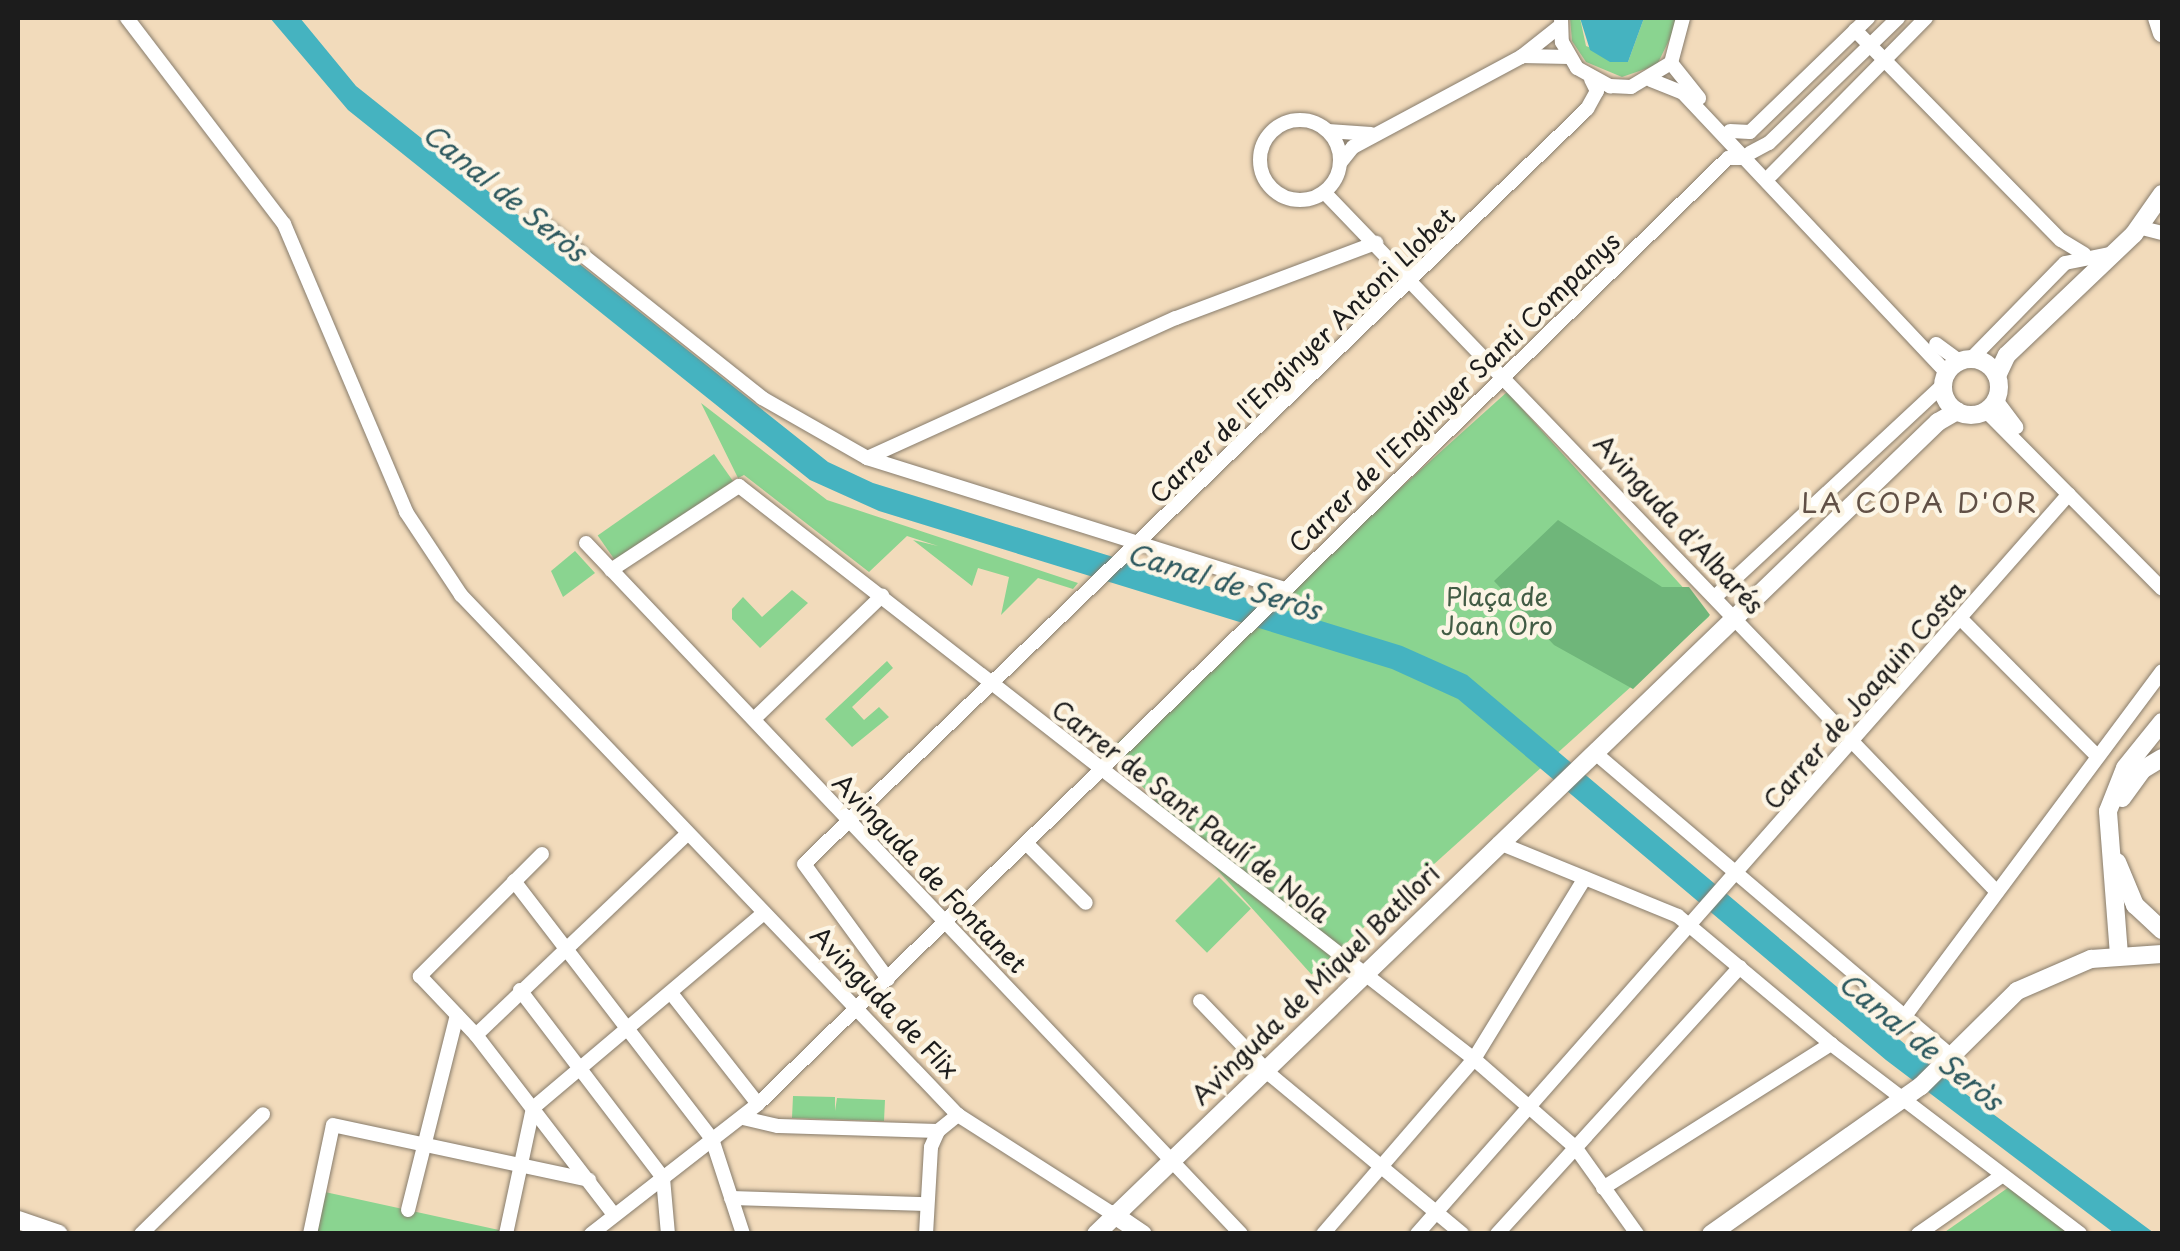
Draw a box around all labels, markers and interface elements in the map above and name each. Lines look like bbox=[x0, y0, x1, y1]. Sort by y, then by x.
water label: Canal de Seròs bbox=[416, 115, 594, 269]
street label: Carrer de l'Enginyer Antoni Llobet bbox=[1142, 200, 1462, 510]
street label: Carrer de l'Enginyer Santi Companys bbox=[1281, 224, 1627, 560]
street label: Avinguda d'Albarés bbox=[1588, 428, 1770, 620]
district label: LA COPA D'OR bbox=[1803, 485, 2037, 519]
water label: Canal de Seròs bbox=[1123, 535, 1325, 627]
street label: Carrer de Joaquin Costa bbox=[1755, 573, 1973, 817]
park label: Plaça de Joan Oro bbox=[1441, 582, 1553, 641]
street label: Carrer de Sant Paulí de Nola bbox=[1045, 693, 1337, 929]
street label: Avinguda de Fontanet bbox=[827, 767, 1033, 979]
street label: Avinguda de Miquel Batllori bbox=[1184, 857, 1446, 1111]
street label: Avinguda de Flix bbox=[805, 920, 965, 1084]
water label: Canal de Seròs bbox=[1832, 964, 2010, 1118]

